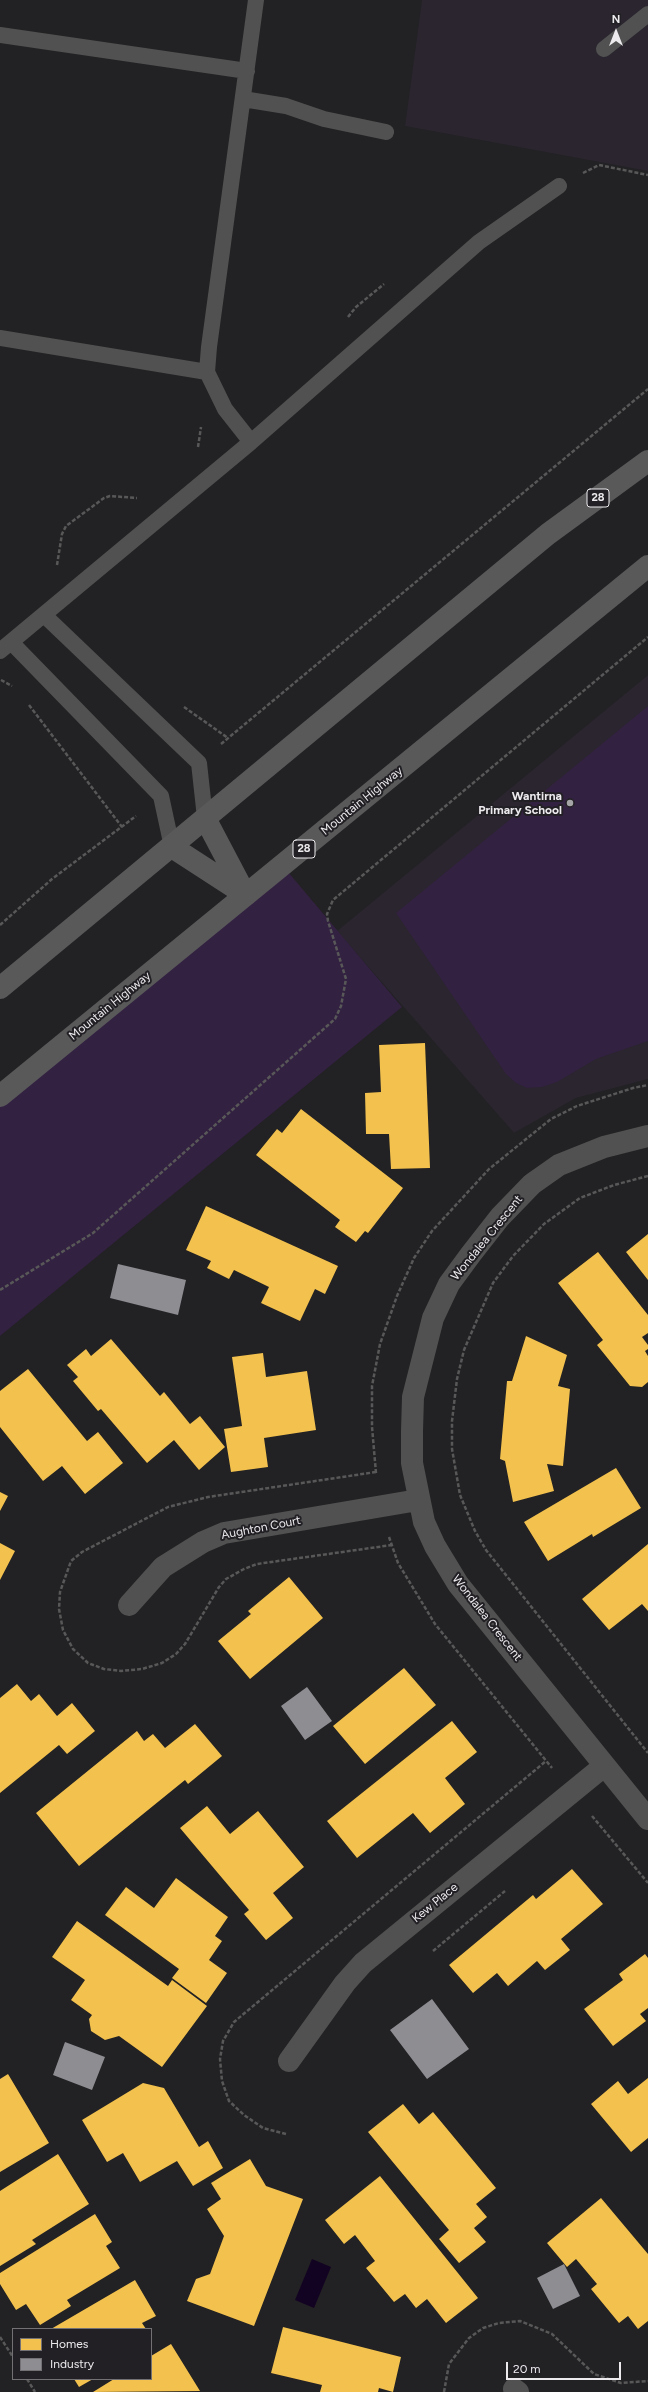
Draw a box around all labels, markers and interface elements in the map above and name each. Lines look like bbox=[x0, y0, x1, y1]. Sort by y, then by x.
north arrow bbox=[596, 12, 636, 52]
text: N bbox=[612, 13, 620, 26]
road number: 28 bbox=[587, 489, 609, 507]
street label: Mountain Highway bbox=[318, 764, 406, 838]
place label: Wantirna Primary School bbox=[478, 789, 562, 817]
marker: Wantirna Primary School bbox=[565, 798, 575, 808]
road number: 28 bbox=[293, 840, 315, 858]
street label: Mountain Highway bbox=[66, 969, 154, 1043]
street label: Wondalea Crescent bbox=[448, 1193, 526, 1283]
street label: Aughton Court bbox=[220, 1513, 302, 1543]
street label: Wondalea Crescent bbox=[449, 1572, 525, 1664]
street label: Kew Place bbox=[409, 1880, 461, 1926]
legend bbox=[12, 2328, 152, 2380]
text: Homes bbox=[50, 2337, 88, 2351]
scale bar bbox=[508, 2354, 623, 2380]
text: Industry bbox=[50, 2357, 94, 2371]
text: 20 m bbox=[513, 2362, 541, 2376]

